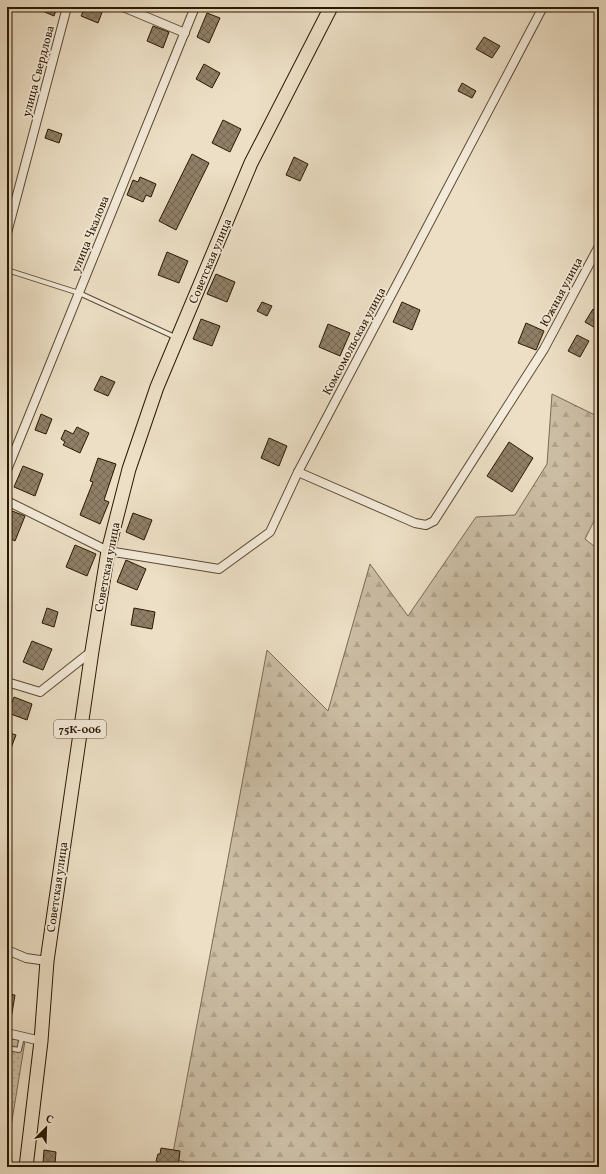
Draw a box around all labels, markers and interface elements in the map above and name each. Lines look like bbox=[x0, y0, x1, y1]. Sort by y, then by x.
street label: улица Свердлова bbox=[19, 24, 59, 119]
street label: улица Чкалова bbox=[68, 194, 114, 275]
street label: Советская улица bbox=[186, 216, 236, 307]
street label: Южная улица bbox=[537, 255, 587, 330]
street label: Комсомольская улица bbox=[320, 285, 390, 398]
street label: Советская улица bbox=[91, 521, 125, 614]
road number: 75К-006 bbox=[54, 720, 106, 738]
street label: Советская улица bbox=[44, 841, 72, 934]
north arrow bbox=[26, 1108, 66, 1148]
text: С bbox=[43, 1112, 56, 1128]

